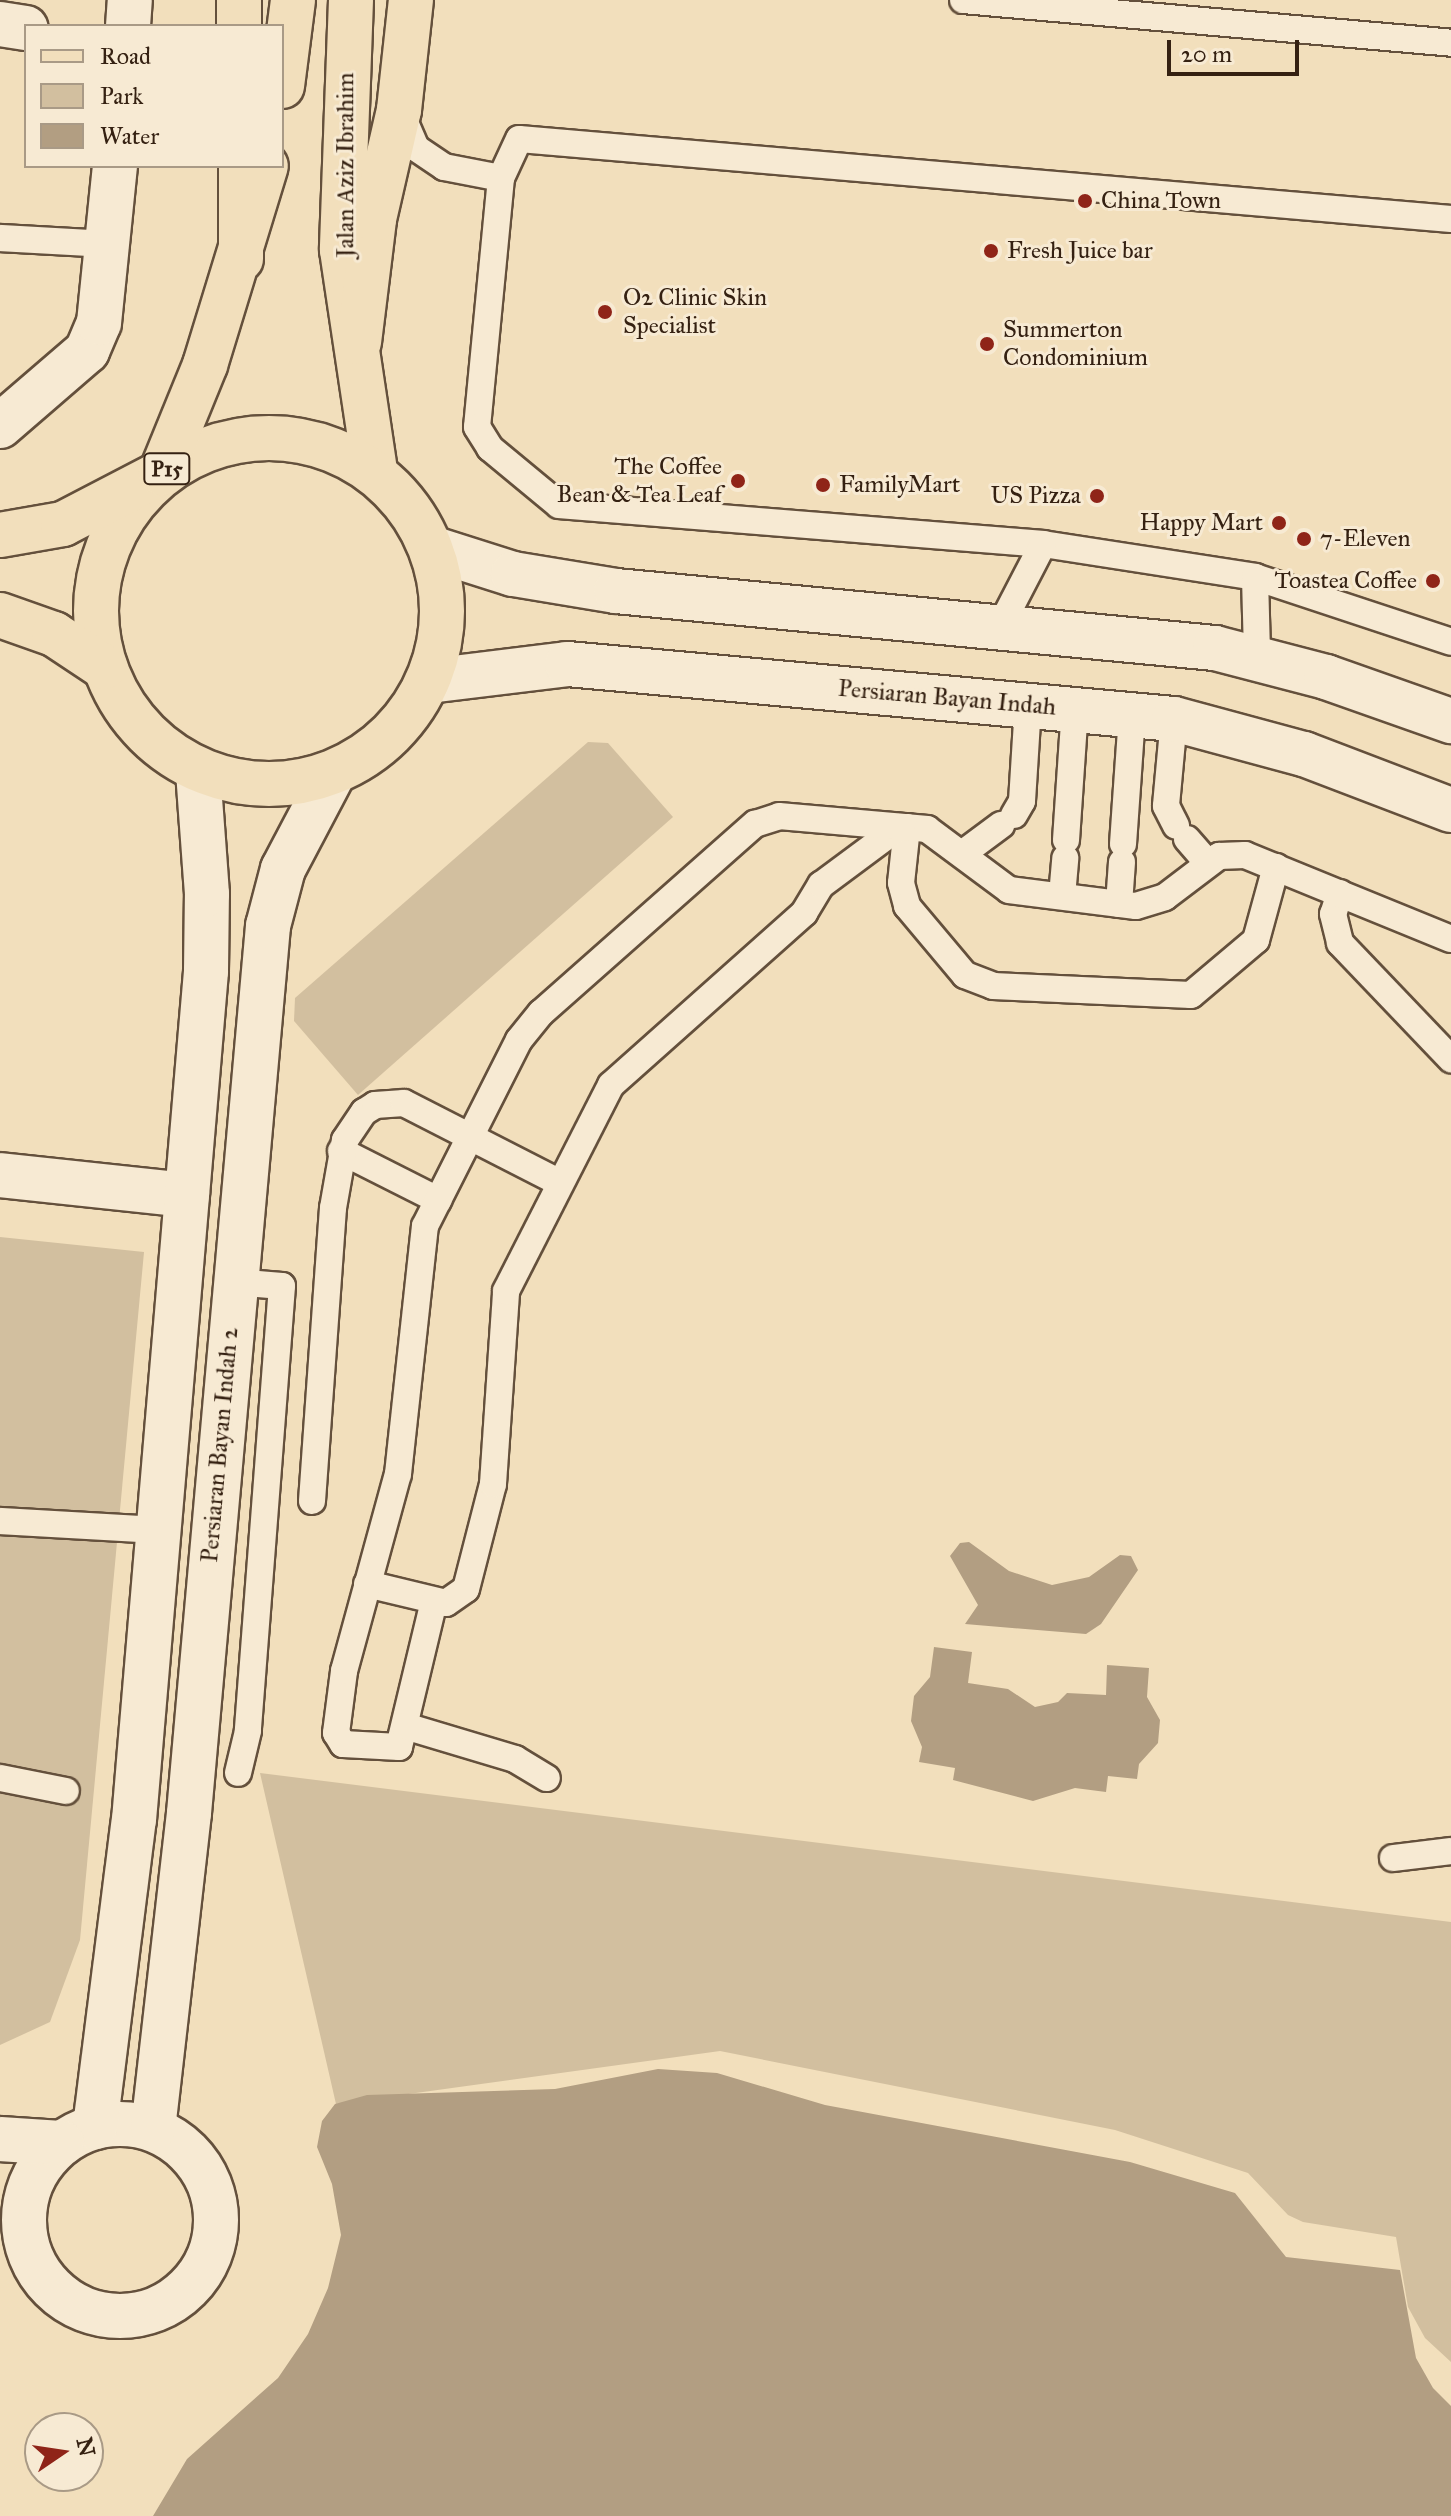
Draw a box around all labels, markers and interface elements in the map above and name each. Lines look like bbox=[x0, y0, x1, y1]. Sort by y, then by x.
legend bbox=[24, 24, 284, 168]
scale bar bbox=[1171, 24, 1303, 74]
text: 20 m bbox=[1181, 39, 1232, 69]
text: Road bbox=[100, 41, 151, 71]
street label: Jalan Aziz Ibrahim bbox=[332, 72, 360, 258]
text: Park bbox=[100, 81, 143, 111]
text: Water bbox=[100, 121, 159, 151]
place label: China Town bbox=[1101, 187, 1221, 215]
marker: China Town bbox=[1076, 192, 1094, 210]
place label: Fresh Juice bar bbox=[1007, 237, 1153, 265]
marker: Fresh Juice bar bbox=[982, 242, 1000, 260]
place label: O2 Clinic Skin Specialist bbox=[623, 284, 767, 340]
marker: O2 Clinic Skin Specialist bbox=[594, 301, 616, 323]
place label: Summerton Condominium bbox=[1003, 316, 1148, 372]
marker: Summerton Condominium bbox=[978, 335, 996, 353]
road number: P15 bbox=[143, 451, 191, 487]
place label: The Coffee Bean & Tea Leaf bbox=[557, 453, 722, 509]
place label: FamilyMart bbox=[839, 471, 960, 499]
marker: The Coffee Bean & Tea Leaf bbox=[729, 472, 747, 490]
marker: FamilyMart bbox=[814, 476, 832, 494]
place label: US Pizza bbox=[991, 482, 1081, 510]
marker: US Pizza bbox=[1088, 487, 1106, 505]
place label: Happy Mart bbox=[1139, 509, 1263, 537]
marker: Happy Mart bbox=[1270, 514, 1288, 532]
place label: 7-Eleven bbox=[1320, 525, 1410, 553]
marker: 7-Eleven bbox=[1295, 530, 1313, 548]
place label: Toastea Coffee bbox=[1275, 567, 1417, 595]
marker: Toastea Coffee bbox=[1424, 572, 1442, 590]
street label: Persiaran Bayan Indah bbox=[837, 674, 1057, 722]
street label: Persiaran Bayan Indah 2 bbox=[195, 1326, 245, 1564]
north arrow bbox=[24, 2412, 104, 2492]
text: N bbox=[71, 2435, 101, 2459]

